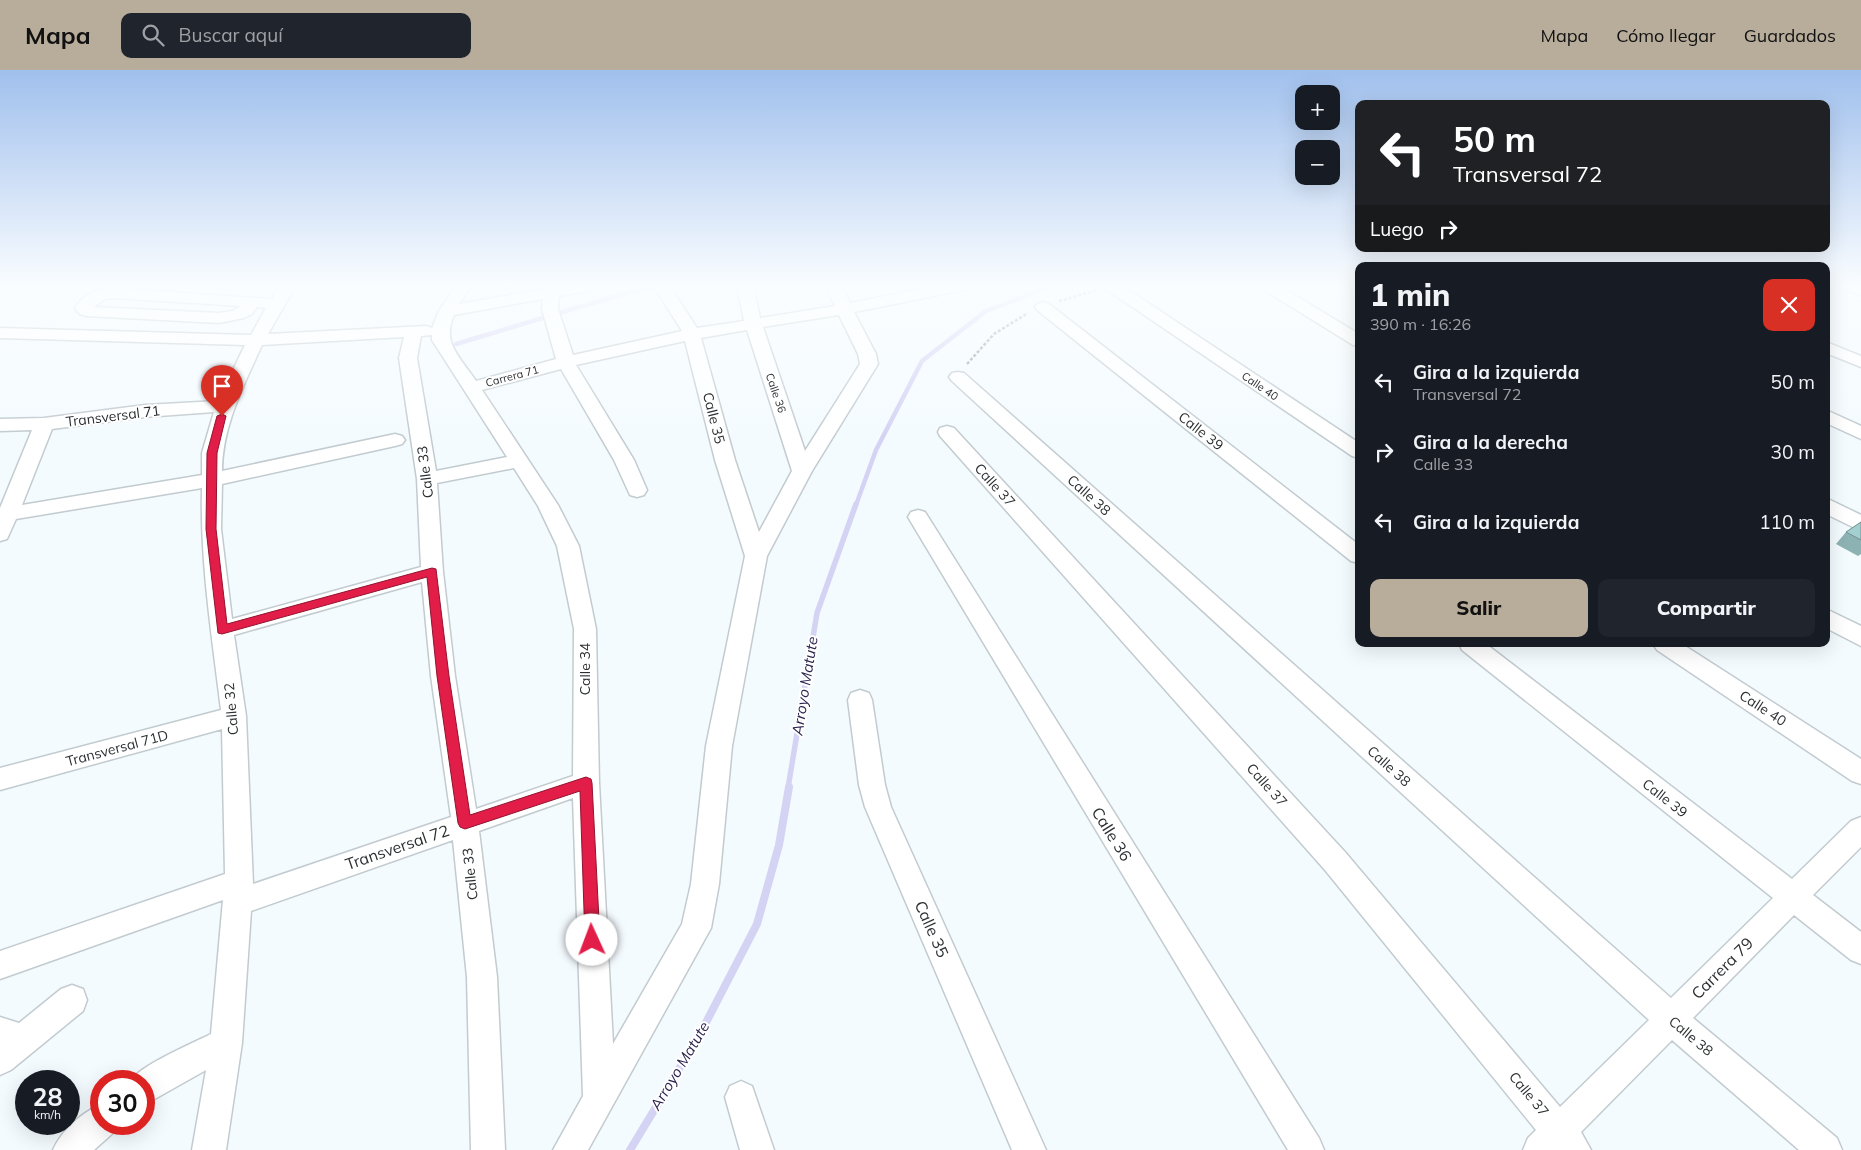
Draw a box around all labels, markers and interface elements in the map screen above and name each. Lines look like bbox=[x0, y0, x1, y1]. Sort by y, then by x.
search box bbox=[121, 13, 471, 58]
text: Mapa bbox=[25, 20, 91, 50]
icon: search bbox=[139, 21, 167, 49]
text: Buscar aquí bbox=[179, 23, 283, 47]
text: Mapa bbox=[1540, 24, 1588, 47]
text: Cómo llegar bbox=[1616, 24, 1716, 47]
text: Guardados bbox=[1744, 24, 1836, 47]
map controls bbox=[1295, 85, 1340, 185]
button: + bbox=[1295, 85, 1340, 130]
text: 50 m bbox=[1453, 117, 1536, 161]
icon: left bbox=[1370, 120, 1435, 185]
button: − bbox=[1295, 140, 1340, 185]
text: Transversal 72 bbox=[1453, 160, 1602, 188]
icon: right bbox=[1434, 215, 1462, 243]
text: Luego bbox=[1370, 217, 1424, 241]
text: 1 min bbox=[1370, 276, 1450, 314]
button: close bbox=[1763, 279, 1815, 331]
text: 390 m · 16:26 bbox=[1370, 314, 1471, 334]
text: Gira a la izquierda bbox=[1413, 360, 1579, 384]
street label: Carrera 71 bbox=[484, 362, 540, 390]
pin bbox=[201, 365, 243, 416]
icon: left bbox=[1370, 368, 1398, 396]
street label: Calle 40 bbox=[1239, 369, 1281, 404]
text: 50 m bbox=[1771, 370, 1815, 394]
street label: Calle 36 bbox=[763, 371, 789, 415]
icon: arrive bbox=[208, 372, 236, 400]
text: Transversal 72 bbox=[1413, 384, 1521, 404]
street label: Calle 35 bbox=[699, 390, 729, 446]
street label: Transversal 71 bbox=[65, 401, 161, 431]
street label: Calle 39 bbox=[1175, 408, 1227, 454]
text: Gira a la derecha bbox=[1413, 430, 1568, 454]
icon: right bbox=[1370, 438, 1398, 466]
text: 30 m bbox=[1771, 440, 1815, 464]
street label: Calle 33 bbox=[413, 445, 437, 499]
text: Calle 33 bbox=[1413, 454, 1473, 474]
street label: Calle 37 bbox=[971, 459, 1019, 511]
street label: Calle 38 bbox=[1063, 471, 1115, 519]
icon: left bbox=[1370, 508, 1398, 536]
text: Gira a la izquierda bbox=[1413, 510, 1579, 534]
text: 110 m bbox=[1759, 510, 1815, 534]
button: Salir bbox=[1370, 579, 1588, 637]
button: Compartir bbox=[1598, 579, 1815, 637]
water label: Arroyo Matute bbox=[787, 635, 822, 738]
street label: Calle 34 bbox=[576, 642, 594, 695]
street label: Calle 32 bbox=[220, 682, 242, 736]
street label: Calle 40 bbox=[1736, 686, 1790, 730]
street label: Transversal 71D bbox=[64, 726, 170, 770]
street label: Calle 38 bbox=[1363, 742, 1415, 790]
street label: Calle 37 bbox=[1243, 759, 1291, 811]
street label: Calle 39 bbox=[1639, 775, 1691, 821]
street label: Calle 36 bbox=[1088, 803, 1136, 865]
street label: Transversal 72 bbox=[342, 820, 452, 874]
street label: Calle 33 bbox=[458, 847, 482, 901]
street label: Calle 35 bbox=[911, 898, 953, 960]
position arrow bbox=[565, 913, 617, 965]
street label: Carrera 79 bbox=[1687, 933, 1757, 1003]
street label: Calle 38 bbox=[1665, 1012, 1717, 1060]
water label: Arroyo Matute bbox=[645, 1018, 713, 1114]
street label: Calle 37 bbox=[1505, 1068, 1553, 1120]
speed limit sign: 30 bbox=[90, 1070, 155, 1135]
text: 28 bbox=[32, 1081, 63, 1112]
text: km/h bbox=[34, 1107, 61, 1122]

